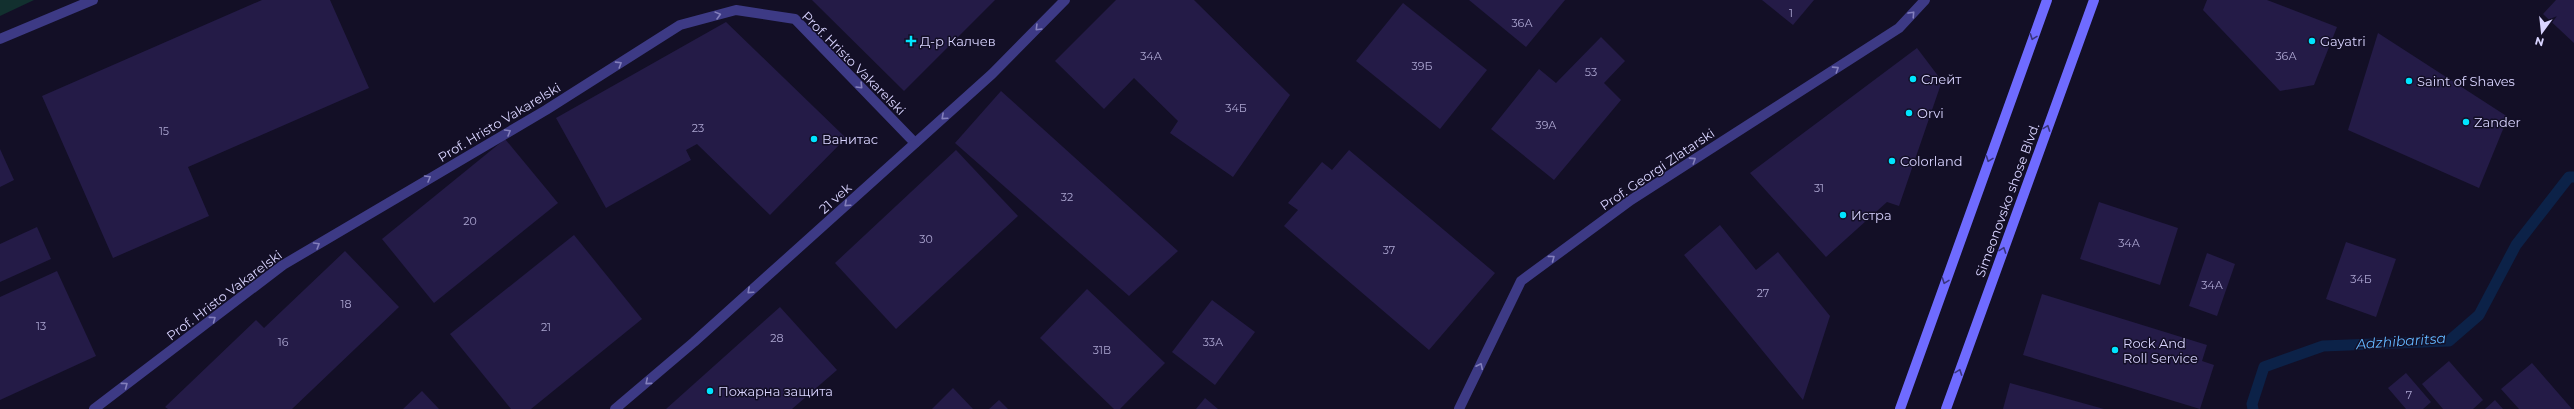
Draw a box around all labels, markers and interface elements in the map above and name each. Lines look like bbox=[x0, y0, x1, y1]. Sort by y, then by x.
house number: 1 bbox=[1789, 6, 1793, 20]
street label: Prof. Hristo Vakarelski bbox=[799, 8, 909, 118]
one-way arrow bbox=[714, 11, 721, 20]
one-way arrow bbox=[1907, 11, 1915, 19]
north arrow bbox=[2522, 12, 2562, 52]
house number: 36А bbox=[1511, 16, 1533, 30]
one-way arrow bbox=[1035, 23, 1043, 31]
place label: Д-р Калчев bbox=[920, 33, 996, 49]
one-way arrow bbox=[2030, 33, 2038, 40]
place label: Gayatri bbox=[2320, 33, 2366, 49]
text: N bbox=[2533, 34, 2546, 50]
marker: Д-р Калчев bbox=[905, 35, 917, 47]
marker: Gayatri bbox=[2307, 36, 2317, 46]
house number: 34А bbox=[1140, 49, 1163, 63]
house number: 36А bbox=[2275, 49, 2297, 63]
house number: 39Б bbox=[1412, 59, 1432, 73]
one-way arrow bbox=[615, 61, 622, 69]
house number: 53 bbox=[1585, 65, 1597, 79]
one-way arrow bbox=[1832, 66, 1839, 73]
place label: Слейт bbox=[1921, 71, 1962, 87]
place label: Saint of Shaves bbox=[2417, 73, 2515, 89]
marker: Слейт bbox=[1908, 74, 1918, 84]
marker: Saint of Shaves bbox=[2404, 76, 2414, 86]
street label: Prof. Hristo Vakarelski bbox=[435, 79, 563, 165]
one-way arrow bbox=[855, 81, 863, 89]
house number: 34Б bbox=[1225, 101, 1247, 115]
place label: Orvi bbox=[1917, 105, 1944, 121]
marker: Orvi bbox=[1904, 108, 1914, 118]
one-way arrow bbox=[941, 113, 948, 120]
place label: Zander bbox=[2474, 114, 2521, 130]
marker: Zander bbox=[2461, 117, 2471, 127]
house number: 39А bbox=[1535, 118, 1557, 132]
street label: Simeonovsko shose Blvd. bbox=[1972, 120, 2042, 279]
house number: 23 bbox=[692, 121, 704, 135]
house number: 15 bbox=[159, 124, 169, 138]
one-way arrow bbox=[2043, 124, 2051, 131]
street label: Prof. Georgi Zlatarski bbox=[1597, 125, 1717, 213]
one-way arrow bbox=[504, 129, 511, 136]
place label: Ванитас bbox=[822, 131, 878, 147]
marker: Ванитас bbox=[809, 134, 819, 144]
place label: Colorland bbox=[1900, 153, 1963, 169]
one-way arrow bbox=[1985, 155, 1993, 162]
marker: Colorland bbox=[1887, 156, 1897, 166]
one-way arrow bbox=[1689, 157, 1696, 165]
one-way arrow bbox=[424, 176, 431, 183]
street label: 21 vek bbox=[816, 179, 855, 217]
house number: 31 bbox=[1814, 181, 1824, 195]
house number: 32 bbox=[1061, 190, 1073, 204]
one-way arrow bbox=[844, 200, 852, 207]
place label: Истра bbox=[1851, 207, 1892, 223]
marker: Истра bbox=[1838, 210, 1848, 220]
house number: 20 bbox=[463, 214, 477, 228]
house number: 30 bbox=[919, 232, 933, 246]
house number: 34А bbox=[2118, 236, 2141, 250]
one-way arrow bbox=[313, 242, 320, 250]
house number: 37 bbox=[1383, 243, 1395, 257]
street label: Prof. Hristo Vakarelski bbox=[163, 246, 285, 344]
one-way arrow bbox=[1998, 247, 2007, 254]
one-way arrow bbox=[1548, 256, 1555, 263]
house number: 34Б bbox=[2350, 272, 2372, 286]
one-way arrow bbox=[1941, 277, 1950, 284]
house number: 34А bbox=[2201, 278, 2224, 292]
house number: 27 bbox=[1757, 286, 1769, 300]
one-way arrow bbox=[748, 287, 755, 294]
house number: 18 bbox=[341, 297, 352, 311]
one-way arrow bbox=[208, 317, 215, 324]
house number: 13 bbox=[36, 319, 46, 333]
house number: 21 bbox=[541, 320, 551, 334]
water label: Adzhibaritsa bbox=[2354, 329, 2447, 353]
house number: 28 bbox=[770, 331, 784, 345]
house number: 16 bbox=[278, 335, 289, 349]
house number: 33А bbox=[1203, 335, 1224, 349]
place label: Rock And Roll Service bbox=[2123, 335, 2198, 366]
house number: 31В bbox=[1093, 343, 1111, 357]
marker: Rock And Roll Service bbox=[2110, 345, 2120, 355]
one-way arrow bbox=[1475, 363, 1483, 370]
one-way arrow bbox=[1954, 369, 1962, 376]
one-way arrow bbox=[645, 377, 652, 384]
one-way arrow bbox=[121, 383, 128, 390]
place label: Пожарна защита bbox=[718, 383, 833, 399]
marker: Пожарна защита bbox=[705, 386, 715, 396]
house number: 7 bbox=[2406, 388, 2412, 402]

